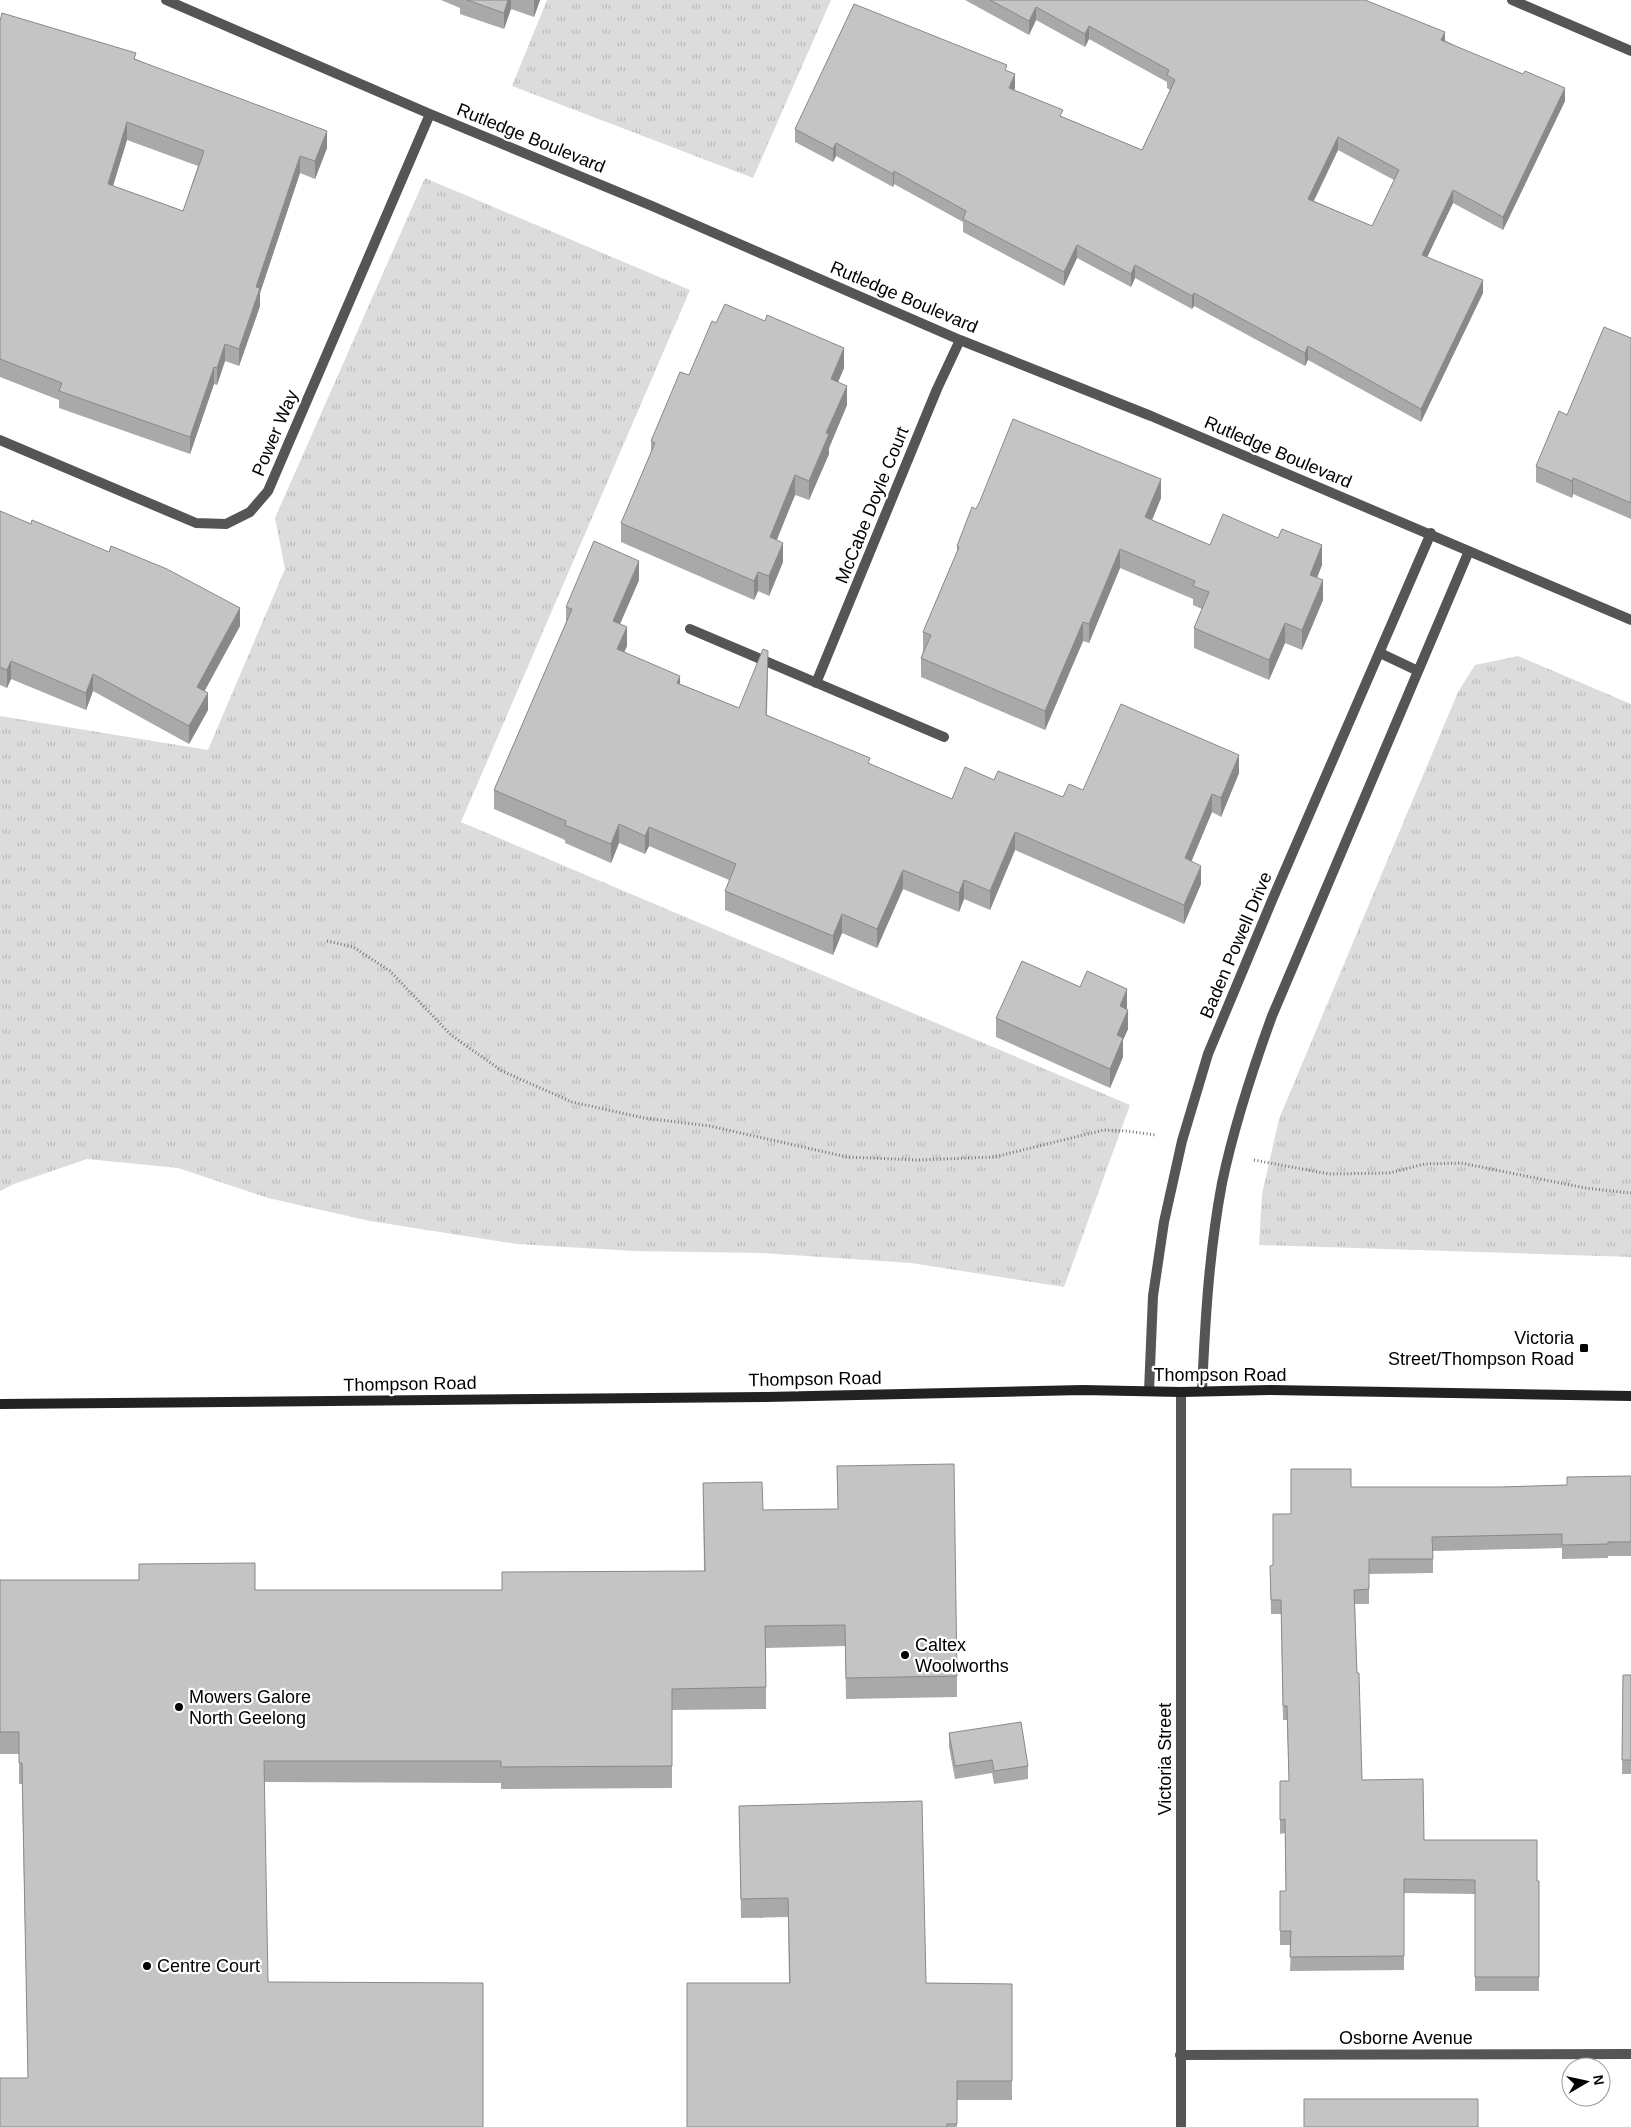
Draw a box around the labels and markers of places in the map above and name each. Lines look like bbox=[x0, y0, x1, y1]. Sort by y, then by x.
place label: Victoria Street/Thompson Road bbox=[1388, 1328, 1575, 1369]
marker: Victoria Street/Thompson Road bbox=[1578, 1342, 1590, 1354]
place label: Caltex Woolworths bbox=[915, 1635, 1009, 1676]
marker: Caltex Woolworths bbox=[899, 1649, 911, 1661]
place label: Mowers Galore North Geelong bbox=[189, 1687, 311, 1728]
marker: Mowers Galore North Geelong bbox=[173, 1701, 185, 1713]
place label: Centre Court bbox=[157, 1956, 260, 1976]
marker: Centre Court bbox=[141, 1960, 153, 1972]

